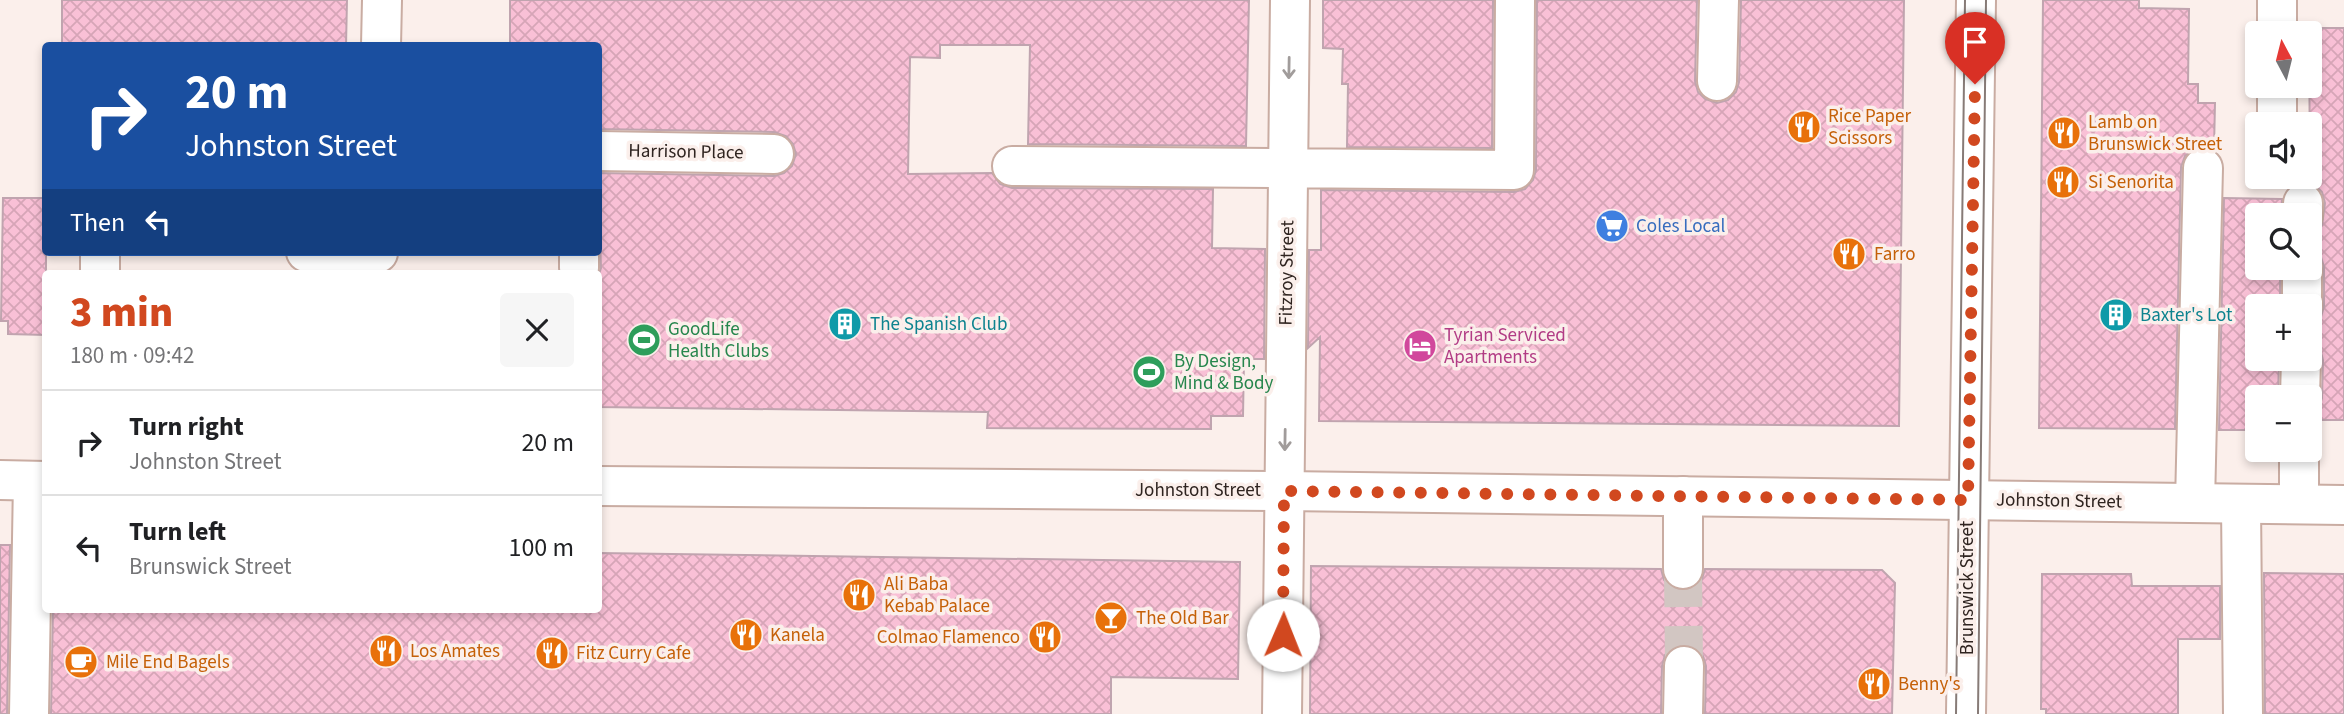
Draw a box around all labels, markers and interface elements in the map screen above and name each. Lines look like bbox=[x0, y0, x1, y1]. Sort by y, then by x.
pin bbox=[1945, 12.0, 2005, 84]
north arrow bbox=[2245, 21, 2322, 98]
map controls bbox=[2245, 21, 2322, 462]
icon: arrive bbox=[1956, 23, 1994, 61]
one-way arrow bbox=[1282, 56, 1296, 79]
text: 20 m bbox=[185, 58, 289, 128]
icon: right bbox=[70, 70, 161, 161]
place label: Rice Paper Scissors bbox=[1828, 103, 1911, 152]
restaurant icon: Rice Paper Scissors bbox=[1785, 108, 1823, 146]
place label: Lamb on Brunswick Street bbox=[2088, 109, 2223, 158]
button: sound bbox=[2245, 112, 2322, 189]
restaurant icon: Lamb on Brunswick Street bbox=[2045, 114, 2083, 152]
text: Johnston Street bbox=[185, 123, 397, 169]
street label: Harrison Place bbox=[628, 137, 744, 167]
restaurant icon: Si Senorita bbox=[2044, 163, 2082, 201]
place label: Si Senorita bbox=[2088, 169, 2174, 196]
icon: left bbox=[139, 203, 177, 241]
button: search bbox=[2245, 203, 2322, 280]
text: Then bbox=[70, 204, 125, 241]
supermarket icon: Coles Local bbox=[1593, 207, 1631, 245]
place label: Coles Local bbox=[1636, 213, 1726, 240]
street label: Fitzroy Street bbox=[1273, 219, 1301, 326]
restaurant icon: Farro bbox=[1830, 235, 1868, 273]
place label: Farro bbox=[1874, 241, 1916, 268]
text: 3 min bbox=[70, 283, 173, 343]
button: close bbox=[500, 293, 574, 367]
button: + bbox=[2245, 294, 2322, 371]
building icon: Baxter's Lot bbox=[2097, 296, 2135, 334]
place label: Baxter's Lot bbox=[2140, 302, 2233, 329]
building icon: The Spanish Club bbox=[826, 305, 864, 343]
place label: The Spanish Club bbox=[870, 311, 1007, 338]
place label: GoodLife Health Clubs bbox=[668, 316, 769, 365]
sports icon: GoodLife Health Clubs bbox=[625, 321, 663, 359]
place label: Tyrian Serviced Apartments bbox=[1444, 322, 1566, 371]
hotel icon: Tyrian Serviced Apartments bbox=[1401, 327, 1439, 365]
text: 180 m · 09:42 bbox=[70, 339, 194, 372]
place label: By Design, Mind & Body bbox=[1174, 348, 1274, 397]
sports icon: By Design, Mind & Body bbox=[1130, 353, 1168, 391]
button: − bbox=[2245, 385, 2322, 462]
text: Turn right bbox=[129, 408, 244, 445]
icon: right bbox=[70, 424, 108, 462]
text: 20 m bbox=[521, 424, 574, 461]
one-way arrow bbox=[1278, 428, 1292, 451]
text: Johnston Street bbox=[129, 445, 281, 478]
street label: Johnston Street bbox=[1135, 477, 1262, 504]
street label: Johnston Street bbox=[1996, 486, 2123, 516]
text: Turn left bbox=[129, 513, 226, 550]
street label: Brunswick Street bbox=[1954, 520, 1981, 655]
icon: left bbox=[70, 529, 108, 567]
text: 100 m bbox=[508, 529, 574, 566]
text: Brunswick Street bbox=[129, 550, 292, 583]
place label: Ali Baba Kebab Palace bbox=[884, 571, 990, 620]
restaurant icon: Ali Baba Kebab Palace bbox=[840, 576, 878, 614]
position arrow bbox=[1246, 598, 1320, 672]
bar icon: The Old Bar bbox=[1092, 599, 1130, 637]
place label: The Old Bar bbox=[1136, 605, 1229, 632]
restaurant icon: Kanela bbox=[727, 616, 765, 654]
restaurant icon: Colmao Flamenco bbox=[1026, 618, 1064, 656]
place label: Kanela bbox=[770, 622, 825, 649]
place label: Colmao Flamenco bbox=[877, 624, 1020, 651]
restaurant icon: Los Amates bbox=[367, 632, 405, 670]
restaurant icon: Fitz Curry Cafe bbox=[533, 634, 571, 672]
place label: Los Amates bbox=[410, 638, 500, 665]
place label: Fitz Curry Cafe bbox=[576, 640, 691, 667]
cafe icon: Mile End Bagels bbox=[62, 643, 100, 681]
place label: Mile End Bagels bbox=[106, 649, 230, 676]
restaurant icon: Benny's bbox=[1855, 665, 1893, 703]
place label: Benny's bbox=[1898, 671, 1961, 698]

